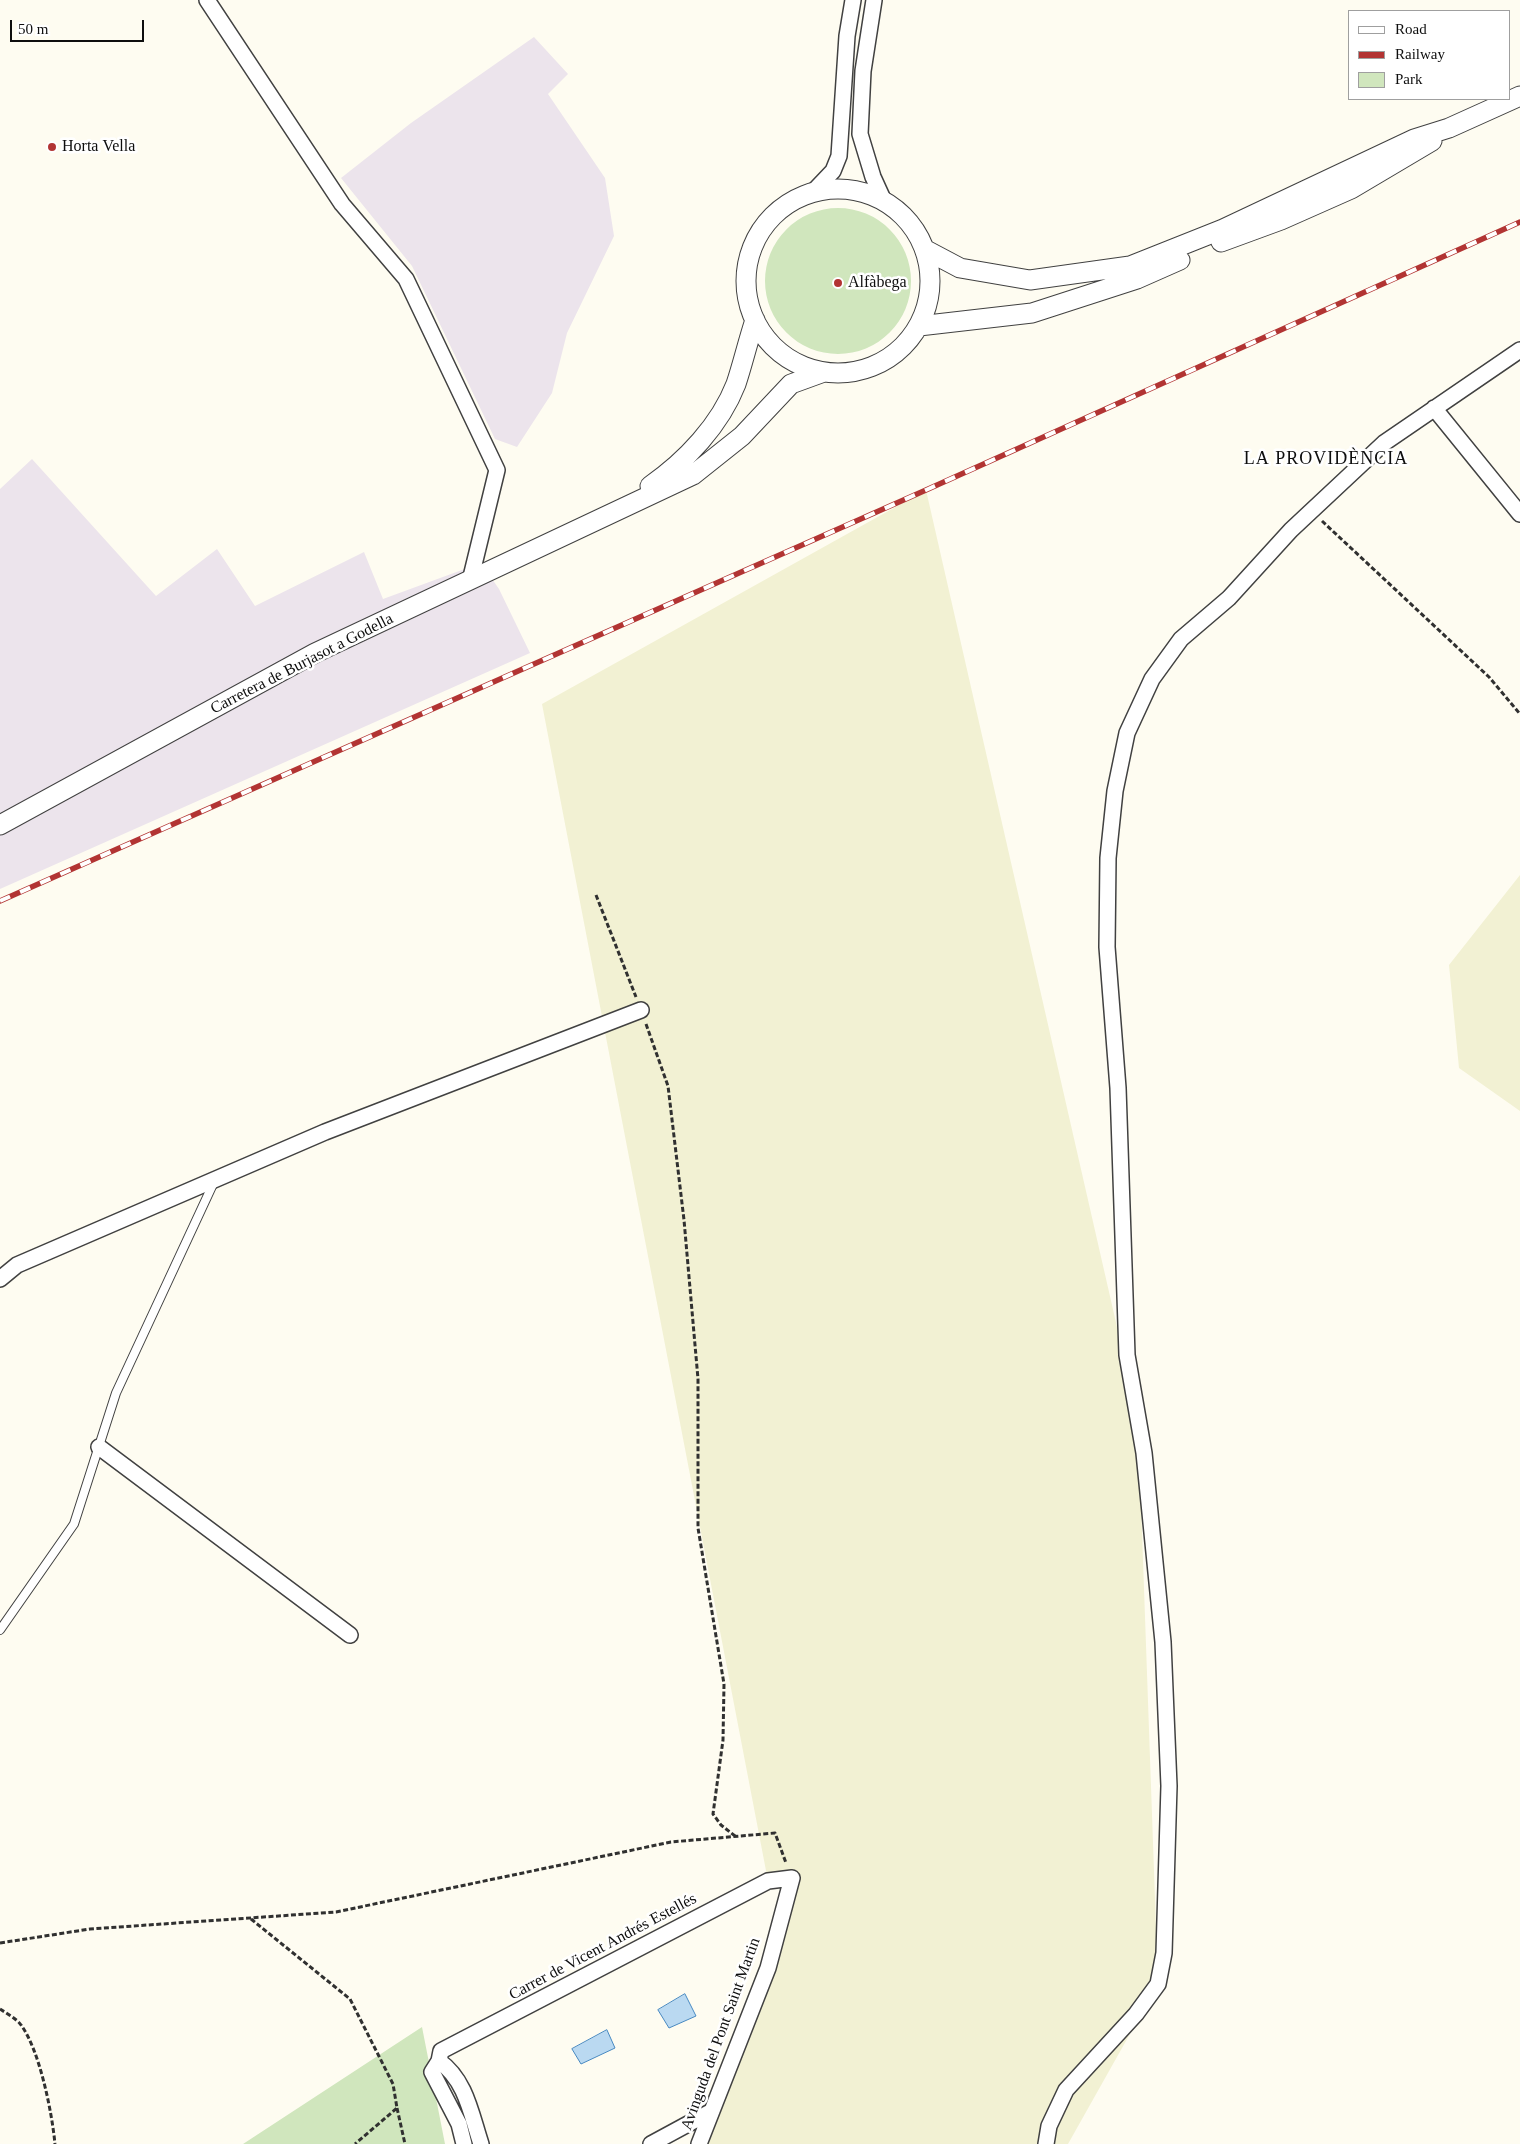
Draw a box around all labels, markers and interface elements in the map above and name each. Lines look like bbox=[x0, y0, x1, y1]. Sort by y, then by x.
scale bar bbox=[12, 10, 146, 42]
legend bbox=[1348, 10, 1510, 100]
text: 50 m bbox=[18, 21, 48, 37]
text: Road bbox=[1395, 21, 1427, 37]
text: Railway bbox=[1395, 46, 1445, 62]
text: Park bbox=[1395, 71, 1423, 87]
place label: Horta Vella bbox=[62, 137, 135, 157]
marker: Horta Vella bbox=[46, 141, 58, 153]
place label: Alfàbega bbox=[848, 273, 907, 293]
marker: Alfàbega bbox=[832, 277, 844, 289]
district label: LA PROVIDÈNCIA bbox=[1242, 448, 1410, 470]
street label: Carretera de Burjasot a Godella bbox=[207, 609, 397, 719]
street label: Carrer de Vicent Andrés Estellés bbox=[506, 1889, 700, 2005]
street label: Avinguda del Pont Saint Martin bbox=[677, 1935, 765, 2133]

